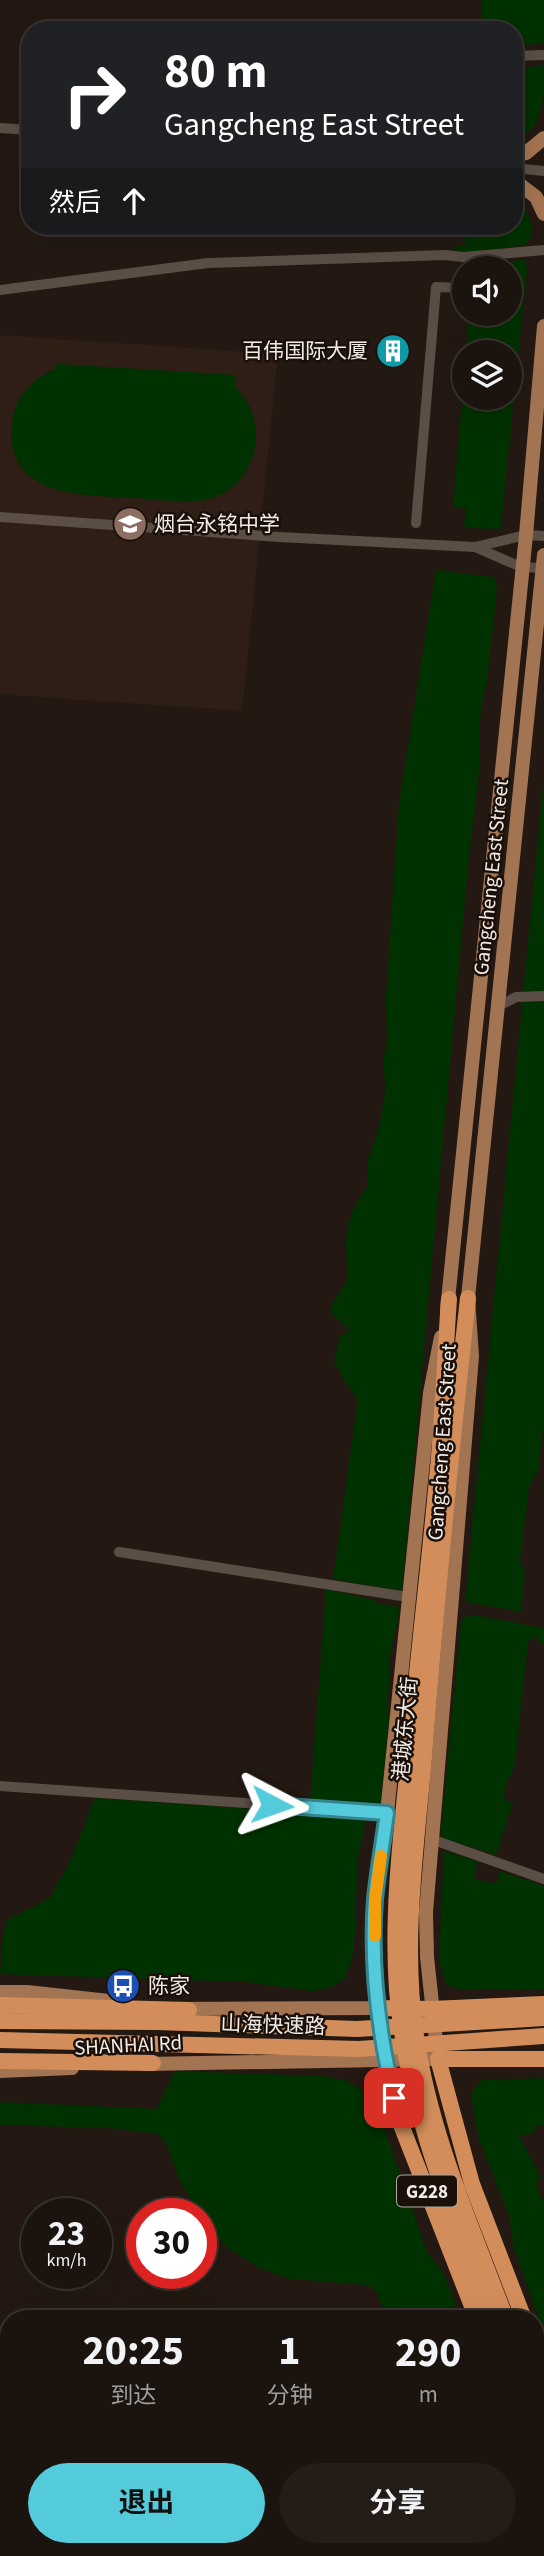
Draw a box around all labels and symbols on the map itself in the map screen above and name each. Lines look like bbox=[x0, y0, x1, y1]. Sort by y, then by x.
building icon: 百伟国际大厦 bbox=[374, 332, 412, 370]
place label: 百伟国际大厦 bbox=[242, 336, 368, 366]
school or university icon: 烟台永铭中学 bbox=[111, 505, 149, 543]
place label: 烟台永铭中学 bbox=[154, 509, 280, 539]
street label: Gangcheng East Street bbox=[466, 777, 516, 977]
street label: Gangcheng East Street bbox=[420, 1343, 464, 1541]
street label: 港城东大街 bbox=[385, 1675, 425, 1783]
position arrow bbox=[235, 1768, 309, 1842]
bus stop icon: 陈家 bbox=[104, 1967, 142, 2005]
place label: 陈家 bbox=[148, 1971, 190, 2001]
street label: 山海快速路 bbox=[220, 2008, 326, 2042]
street label: SHANHAI Rd bbox=[73, 2027, 183, 2063]
pin bbox=[364, 2068, 424, 2128]
road number: G228 bbox=[397, 2176, 457, 2206]
speed limit sign: 30 bbox=[126, 2198, 217, 2289]

